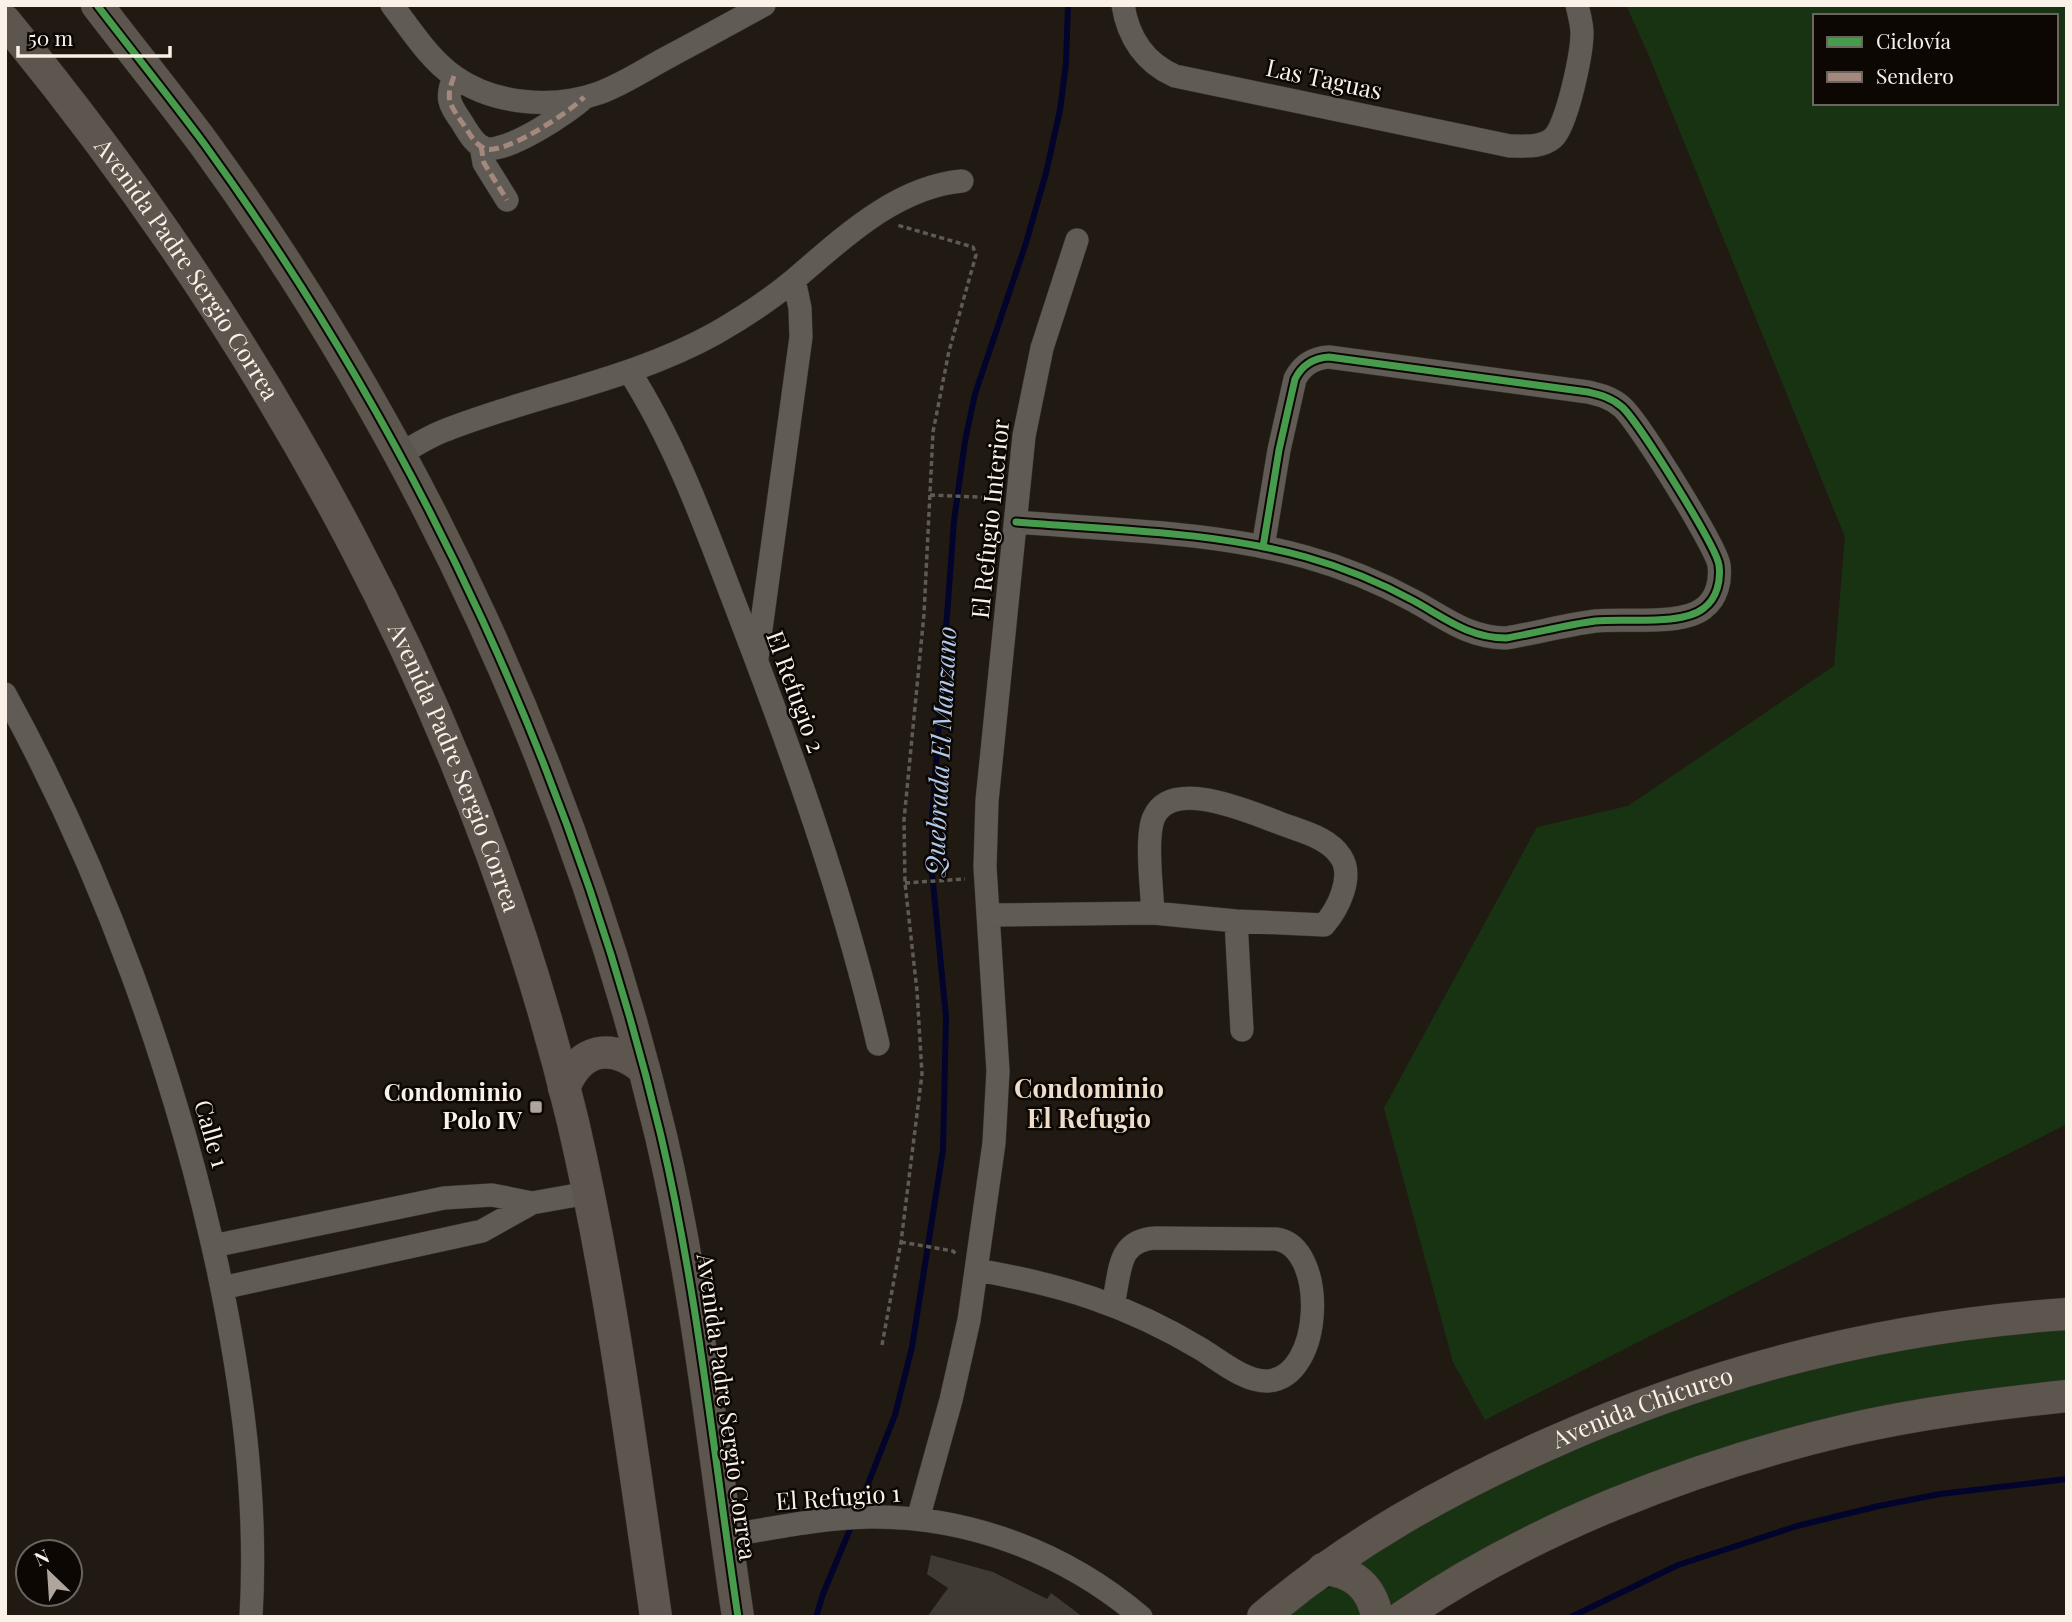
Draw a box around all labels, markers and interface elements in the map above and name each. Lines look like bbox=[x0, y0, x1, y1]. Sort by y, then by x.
scale bar bbox=[18, 14, 170, 58]
legend bbox=[1813, 14, 2058, 105]
text: 50 m bbox=[28, 23, 74, 51]
text: Ciclovía bbox=[1876, 26, 1951, 54]
street label: Las Taguas bbox=[1263, 50, 1385, 106]
text: Sendero bbox=[1876, 61, 1954, 89]
street label: Avenida Padre Sergio Correa bbox=[88, 130, 288, 406]
street label: El Refugio Interior bbox=[963, 417, 1015, 620]
street label: Avenida Padre Sergio Correa bbox=[382, 616, 529, 915]
water label: Quebrada El Manzano bbox=[915, 625, 964, 879]
street label: El Refugio 2 bbox=[760, 626, 834, 757]
district label: Condominio El Refugio bbox=[1014, 1070, 1164, 1135]
place label: Condominio Polo IV bbox=[384, 1075, 523, 1135]
street label: Calle 1 bbox=[188, 1096, 238, 1171]
marker: Condominio Polo IV bbox=[528, 1099, 544, 1115]
street label: Avenida Padre Sergio Correa bbox=[690, 1250, 765, 1562]
street label: Avenida Chicureo bbox=[1546, 1358, 1736, 1455]
street label: El Refugio 1 bbox=[775, 1476, 901, 1516]
north arrow bbox=[14, 1538, 84, 1608]
text: N bbox=[30, 1542, 53, 1571]

